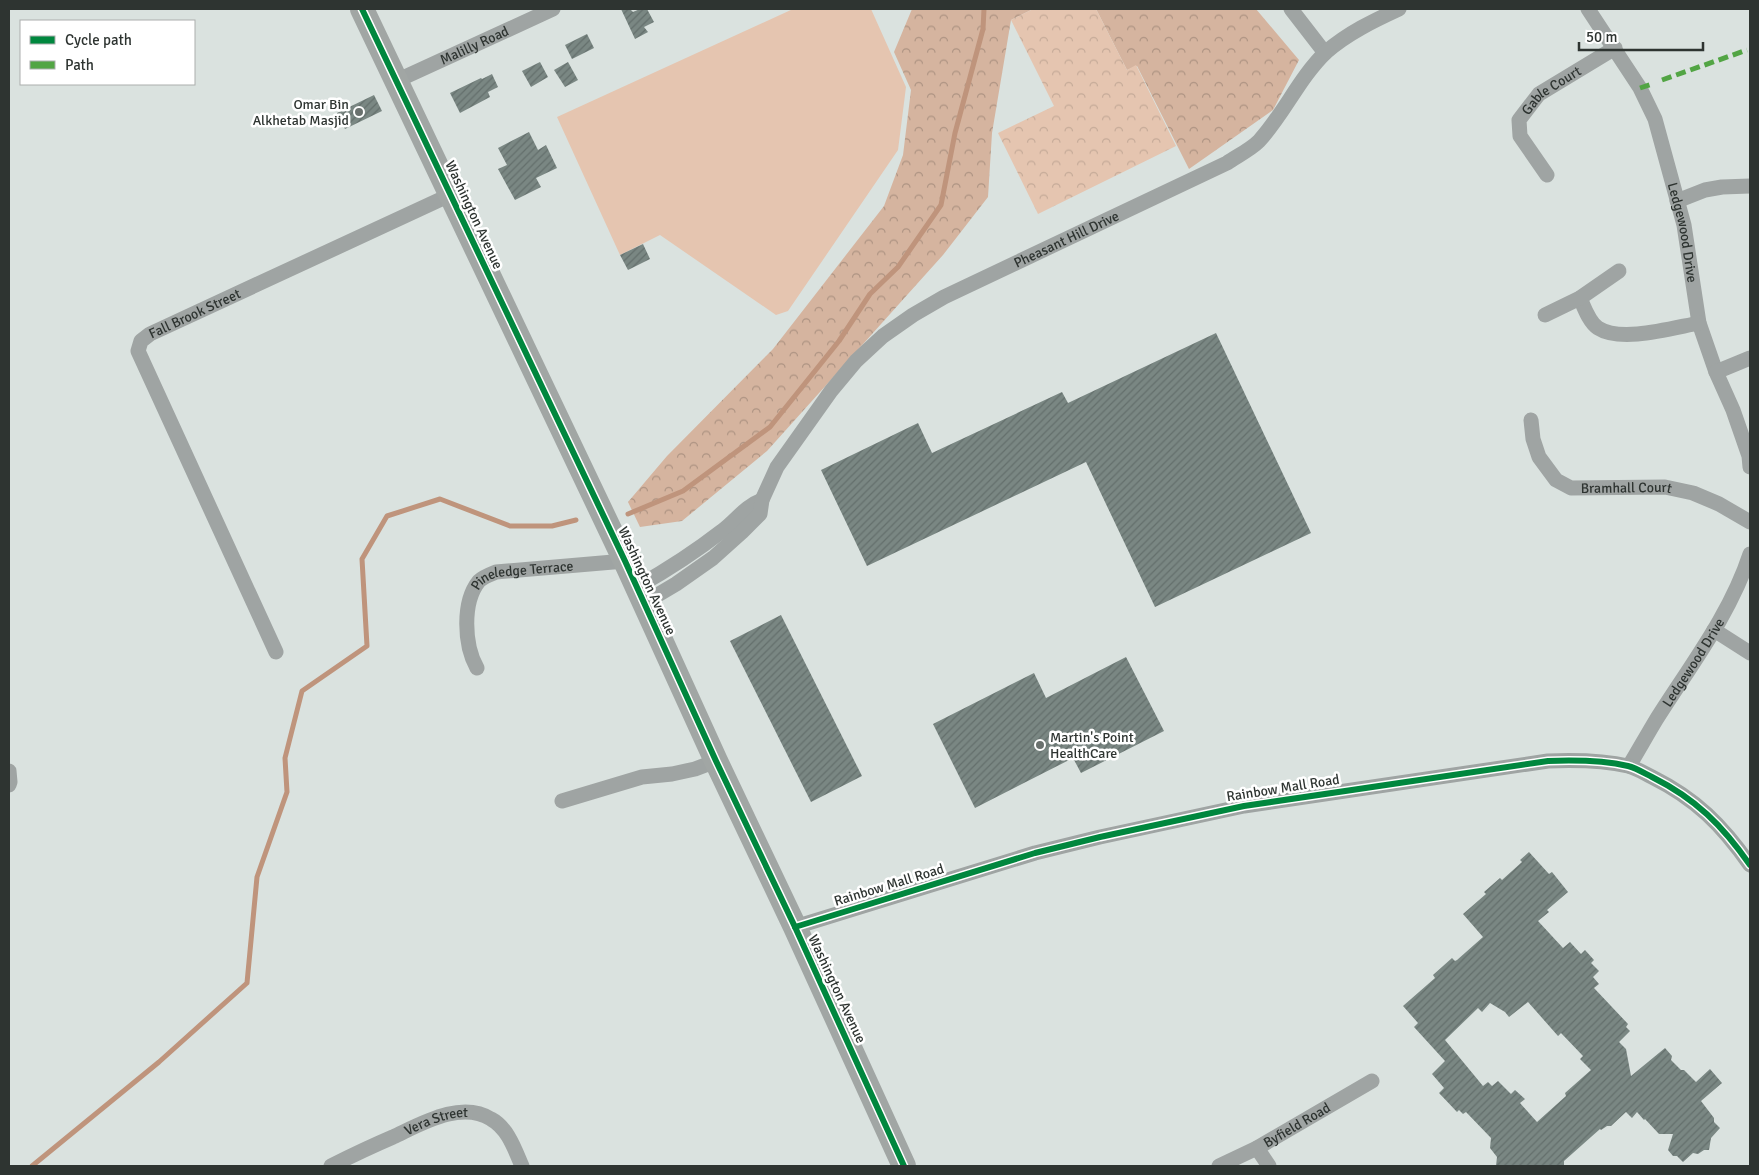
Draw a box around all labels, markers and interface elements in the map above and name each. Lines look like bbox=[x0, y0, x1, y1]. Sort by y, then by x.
legend bbox=[20, 20, 195, 85]
scale bar bbox=[1579, 20, 1703, 52]
street label: Malilly Road bbox=[437, 22, 511, 68]
text: 50 m bbox=[1586, 28, 1617, 46]
text: Cycle path bbox=[65, 31, 132, 49]
text: Path bbox=[65, 56, 94, 74]
street label: Gable Court bbox=[1518, 62, 1584, 118]
place label: Omar Bin Alkhetab Masjid bbox=[253, 96, 349, 129]
marker: Omar Bin Alkhetab Masjid bbox=[353, 106, 365, 118]
street label: Washington Avenue bbox=[441, 158, 507, 272]
street label: Ledgewood Drive bbox=[1664, 180, 1701, 284]
street label: Pheasant Hill Drive bbox=[1011, 207, 1122, 271]
street label: Fall Brook Street bbox=[146, 285, 243, 342]
street label: Bramhall Court bbox=[1581, 478, 1674, 497]
street label: Washington Avenue bbox=[614, 524, 680, 638]
street label: Pineledge Terrace bbox=[467, 557, 574, 593]
street label: Ledgewood Drive bbox=[1658, 615, 1728, 710]
place label: Martin's Point HealthCare bbox=[1050, 729, 1134, 762]
marker: Martin's Point HealthCare bbox=[1034, 739, 1046, 751]
street label: Rainbow Mall Road bbox=[1225, 771, 1341, 805]
street label: Rainbow Mall Road bbox=[832, 860, 946, 910]
street label: Washington Avenue bbox=[804, 932, 870, 1046]
street label: Byfield Road bbox=[1260, 1099, 1333, 1151]
street label: Vera Street bbox=[401, 1103, 468, 1139]

